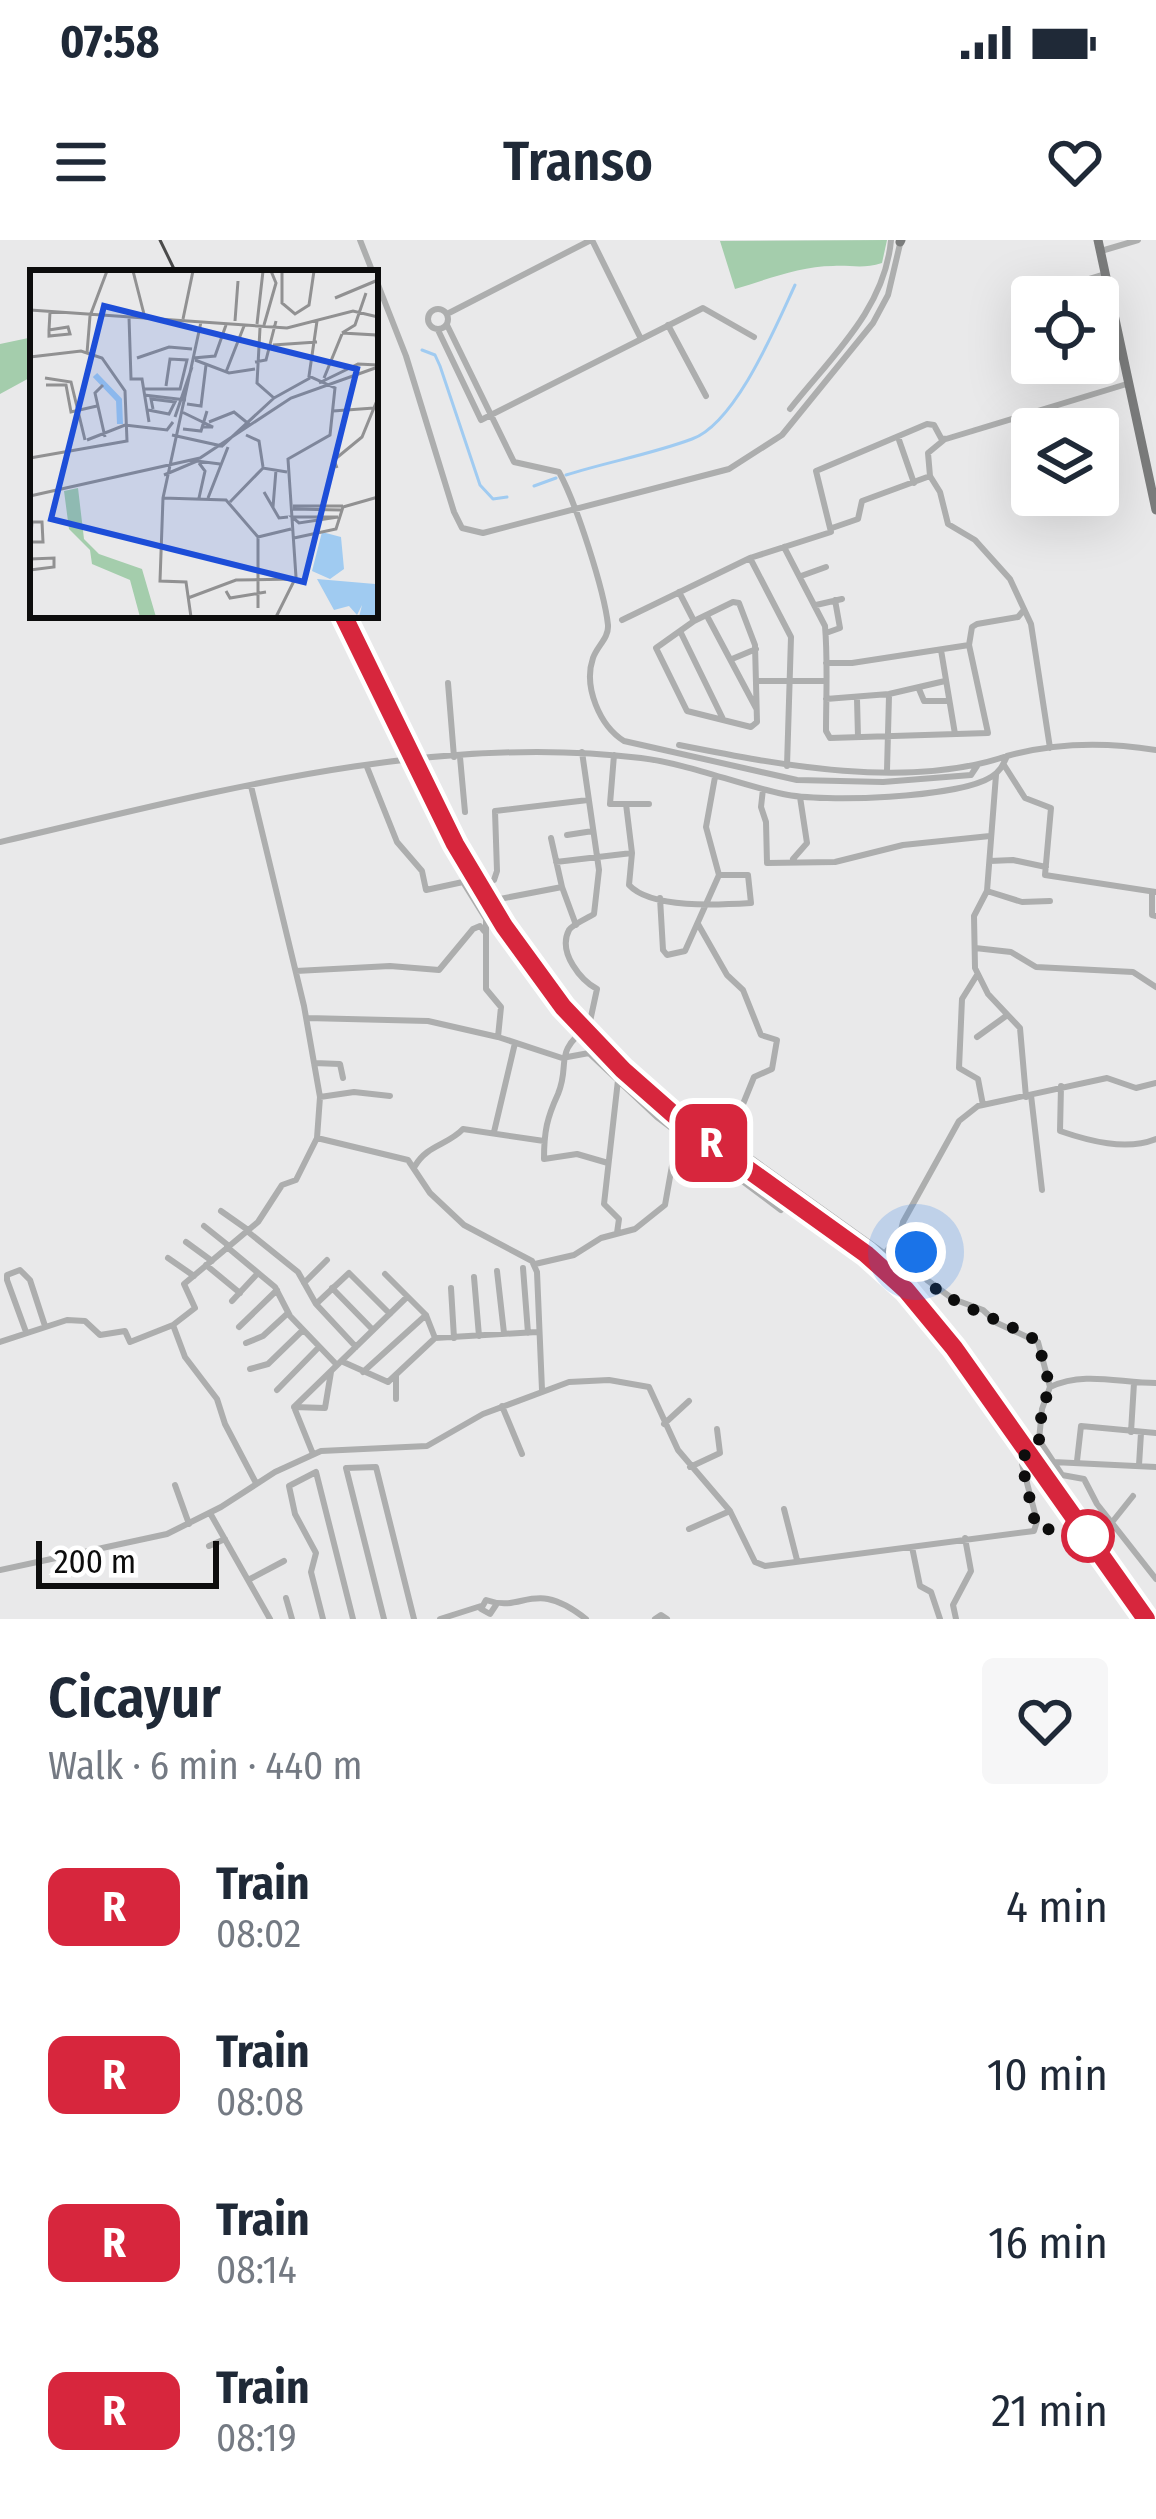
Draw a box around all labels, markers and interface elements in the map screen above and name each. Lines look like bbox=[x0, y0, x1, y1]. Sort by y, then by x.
text: 07:58 bbox=[60, 15, 159, 69]
icon: menu bbox=[48, 129, 114, 195]
icon: heart bbox=[1042, 129, 1108, 195]
text: Transo bbox=[503, 130, 653, 194]
inset map bbox=[30, 270, 378, 618]
map controls bbox=[1011, 276, 1119, 516]
button: locate bbox=[1011, 276, 1119, 384]
button: layers bbox=[1011, 408, 1119, 516]
line badge: R bbox=[672, 1104, 750, 1182]
text: R bbox=[699, 1118, 723, 1168]
your location bbox=[886, 1222, 946, 1282]
unlabelled marker bbox=[1063, 1511, 1113, 1561]
scale bar bbox=[36, 1535, 219, 1588]
text: 200 m bbox=[54, 1542, 136, 1582]
button: heart bbox=[982, 1658, 1108, 1784]
text: Cicayur bbox=[48, 1664, 221, 1732]
text: Walk · 6 min · 440 m bbox=[48, 1743, 363, 1789]
text: Train bbox=[216, 1857, 309, 1911]
text: 4 min bbox=[1006, 1880, 1108, 1934]
text: R bbox=[102, 1882, 126, 1932]
text: 08:02 bbox=[216, 1911, 301, 1957]
text: Train bbox=[216, 2025, 309, 2079]
text: 10 min bbox=[987, 2048, 1108, 2102]
text: R bbox=[102, 2050, 126, 2100]
text: 08:08 bbox=[216, 2079, 304, 2125]
text: Train bbox=[216, 2193, 309, 2247]
text: 16 min bbox=[988, 2216, 1108, 2270]
text: R bbox=[102, 2218, 126, 2268]
text: 08:14 bbox=[216, 2247, 297, 2293]
text: Train bbox=[216, 2361, 309, 2415]
text: 21 min bbox=[991, 2384, 1108, 2438]
text: R bbox=[102, 2386, 126, 2436]
text: 08:19 bbox=[216, 2415, 297, 2461]

